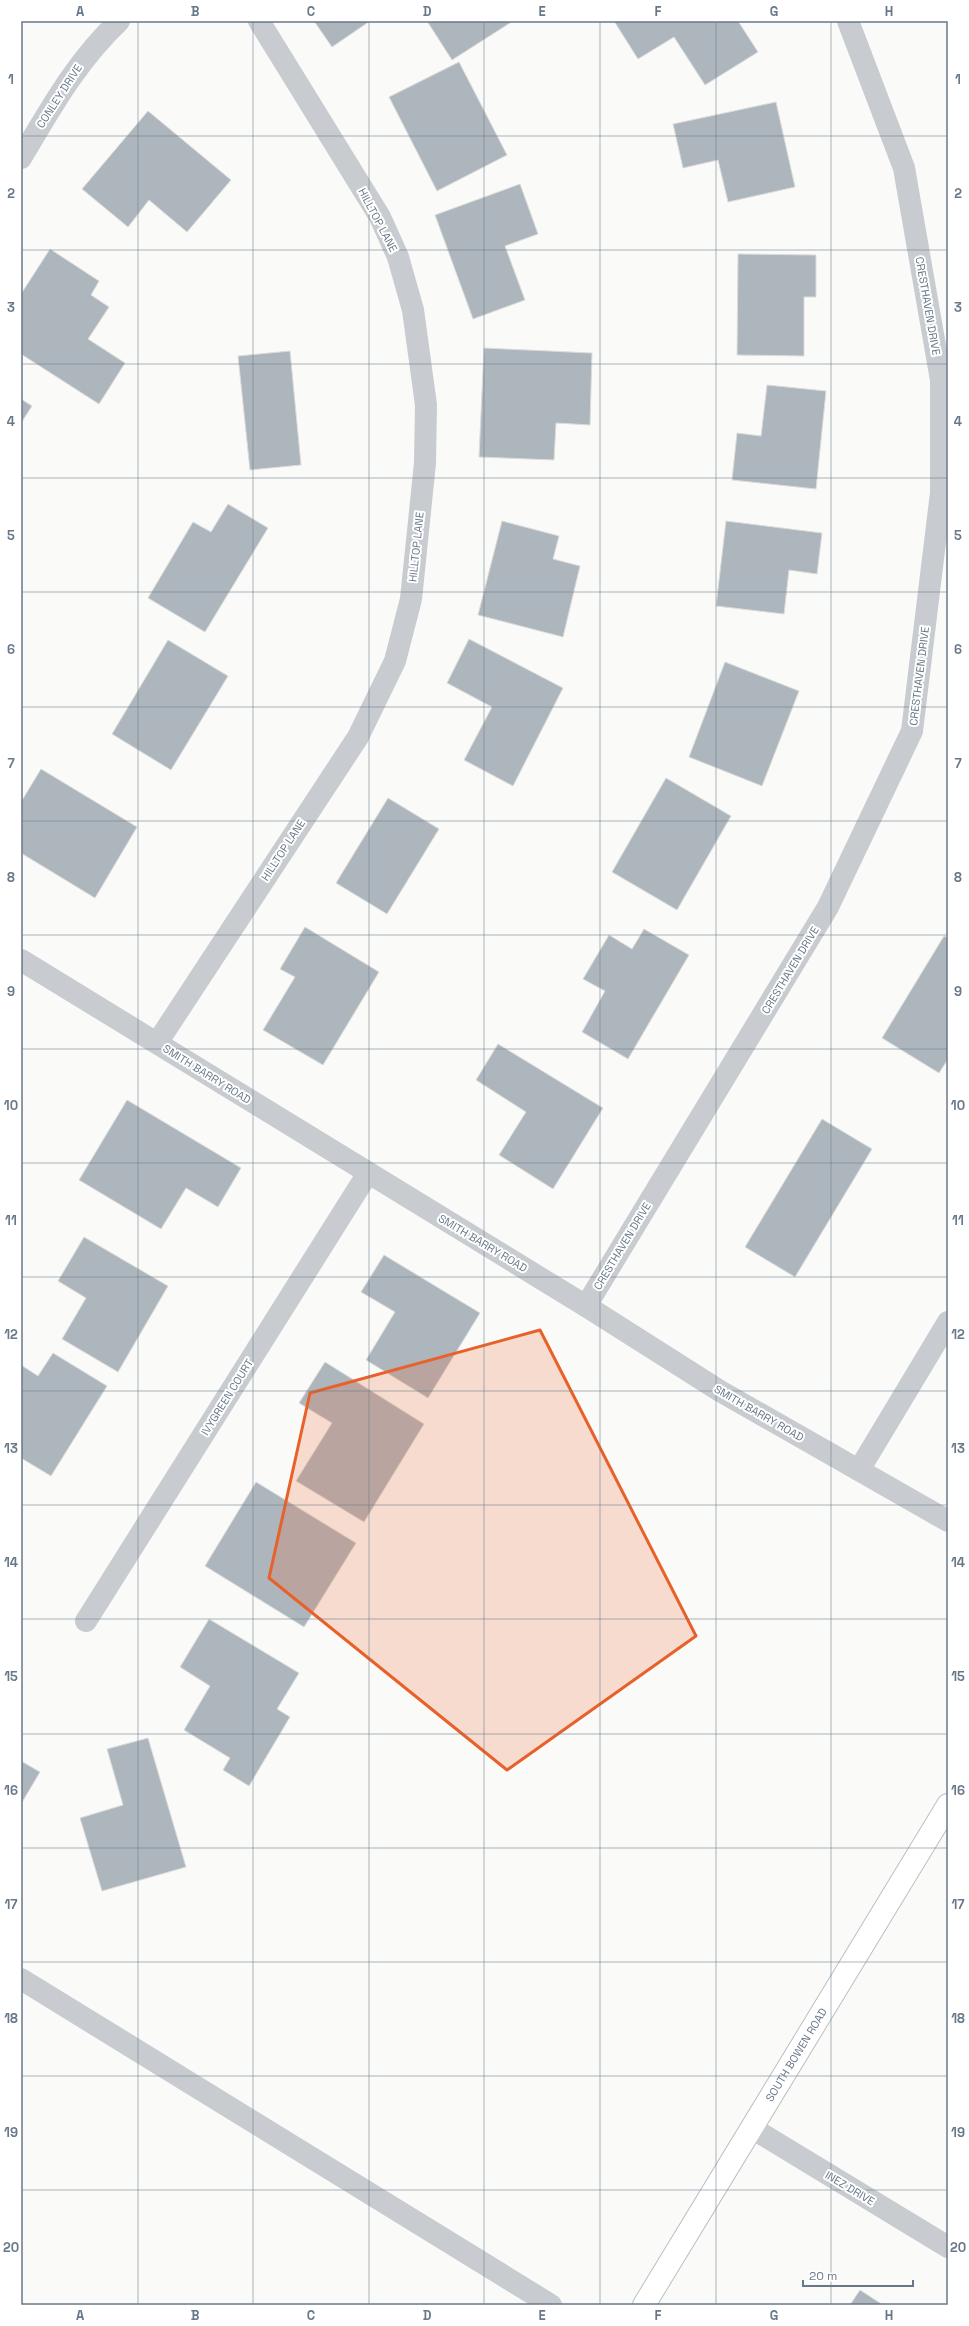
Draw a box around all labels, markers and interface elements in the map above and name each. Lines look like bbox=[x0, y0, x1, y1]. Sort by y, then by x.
text: A bbox=[76, 3, 85, 20]
text: B bbox=[191, 3, 200, 20]
text: C bbox=[307, 3, 315, 20]
text: D bbox=[423, 3, 432, 20]
text: E bbox=[538, 3, 546, 20]
text: F bbox=[655, 3, 662, 20]
text: G bbox=[770, 3, 778, 20]
text: H bbox=[885, 3, 893, 20]
street label: CONLEY DRIVE bbox=[33, 61, 85, 131]
text: 1 bbox=[8, 71, 14, 88]
text: 1 bbox=[955, 71, 961, 88]
text: 2 bbox=[7, 185, 15, 202]
text: 2 bbox=[954, 185, 962, 202]
street label: HILLTOP LANE bbox=[355, 186, 401, 254]
street label: CRESTHAVEN DRIVE bbox=[912, 256, 944, 356]
text: 3 bbox=[7, 299, 15, 316]
text: 3 bbox=[954, 299, 962, 316]
text: 4 bbox=[7, 413, 15, 430]
text: 4 bbox=[954, 413, 962, 430]
street label: HILLTOP LANE bbox=[405, 511, 427, 583]
text: 5 bbox=[7, 527, 15, 544]
text: 5 bbox=[954, 527, 962, 544]
street label: CRESTHAVEN DRIVE bbox=[906, 626, 932, 726]
text: 6 bbox=[7, 641, 15, 658]
text: 6 bbox=[954, 641, 962, 658]
text: 7 bbox=[7, 755, 15, 772]
text: 7 bbox=[954, 755, 962, 772]
street label: HILLTOP LANE bbox=[258, 817, 308, 883]
text: 8 bbox=[7, 869, 15, 886]
text: 8 bbox=[954, 869, 962, 886]
street label: CRESTHAVEN DRIVE bbox=[758, 924, 822, 1016]
text: 9 bbox=[7, 983, 15, 1000]
text: 9 bbox=[954, 983, 962, 1000]
street label: SMITH BARRY ROAD bbox=[160, 1041, 254, 1107]
text: 10 bbox=[4, 1097, 18, 1114]
text: 10 bbox=[951, 1097, 965, 1114]
street label: CRESTHAVEN DRIVE bbox=[590, 1200, 654, 1292]
street label: SMITH BARRY ROAD bbox=[436, 1211, 530, 1275]
text: 11 bbox=[5, 1212, 17, 1229]
text: 11 bbox=[952, 1212, 964, 1229]
text: 12 bbox=[4, 1326, 18, 1343]
text: 12 bbox=[951, 1326, 965, 1343]
street label: IVYGREEN COURT bbox=[198, 1356, 256, 1438]
street label: SMITH BARRY ROAD bbox=[712, 1382, 806, 1444]
text: 13 bbox=[4, 1440, 18, 1457]
text: 13 bbox=[951, 1440, 965, 1457]
text: 14 bbox=[4, 1554, 18, 1571]
text: 14 bbox=[951, 1554, 965, 1571]
text: 15 bbox=[4, 1668, 18, 1685]
text: 15 bbox=[951, 1668, 965, 1685]
text: 16 bbox=[4, 1782, 18, 1799]
text: 16 bbox=[951, 1782, 965, 1799]
text: 17 bbox=[4, 1896, 18, 1913]
text: 17 bbox=[951, 1896, 965, 1913]
street label: SOUTH BOWEN ROAD bbox=[762, 2005, 830, 2104]
text: 18 bbox=[4, 2010, 18, 2027]
text: 18 bbox=[951, 2010, 965, 2027]
text: 19 bbox=[4, 2124, 18, 2141]
text: 19 bbox=[951, 2124, 965, 2141]
street label: INEZ DRIVE bbox=[823, 2168, 877, 2208]
text: 20 bbox=[3, 2239, 19, 2256]
text: 20 bbox=[950, 2239, 966, 2256]
scale bar bbox=[803, 2262, 913, 2288]
text: 20 m bbox=[809, 2268, 837, 2284]
text: A bbox=[76, 2307, 85, 2324]
text: B bbox=[191, 2307, 200, 2324]
text: C bbox=[307, 2307, 315, 2324]
text: D bbox=[423, 2307, 432, 2324]
text: E bbox=[538, 2307, 546, 2324]
text: F bbox=[655, 2307, 662, 2324]
text: G bbox=[770, 2307, 778, 2324]
text: H bbox=[885, 2307, 893, 2324]

